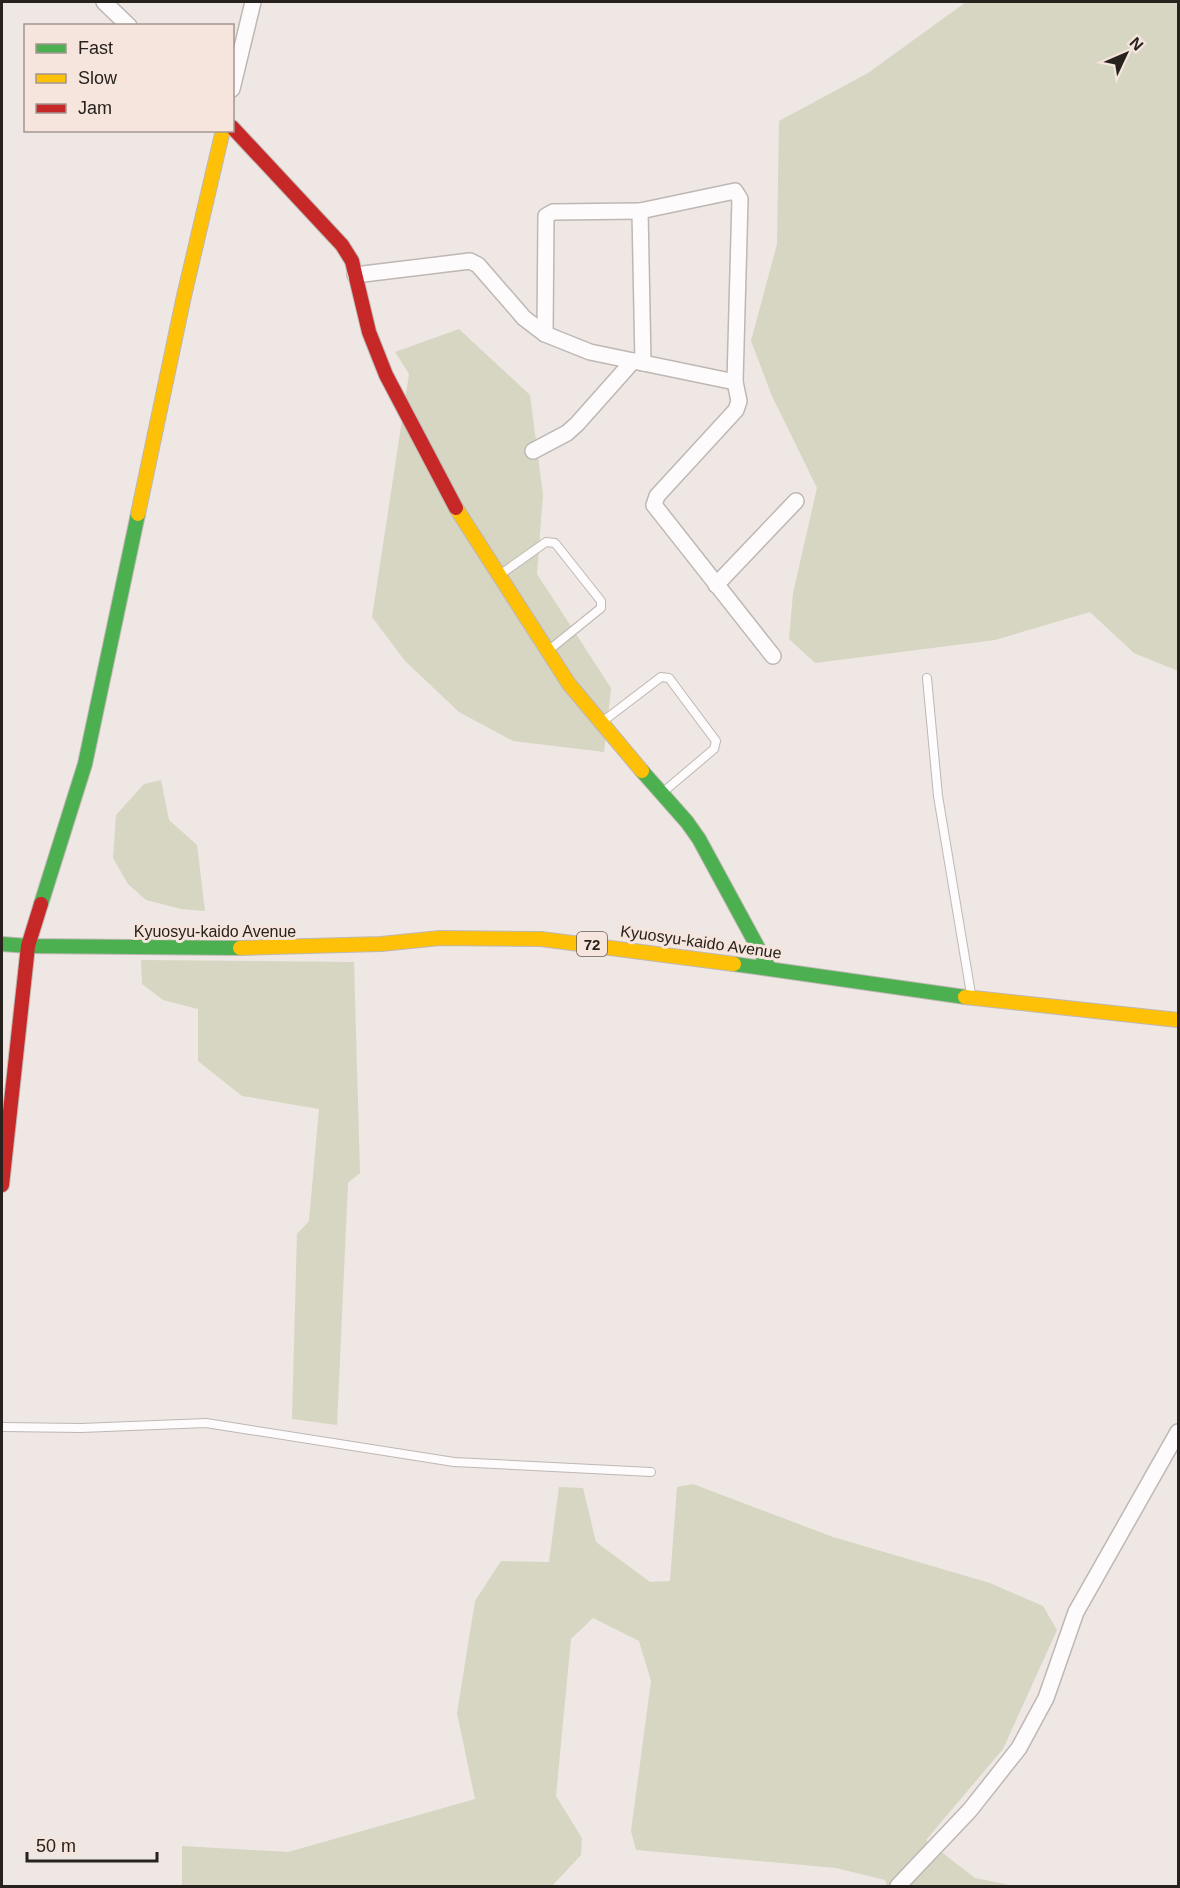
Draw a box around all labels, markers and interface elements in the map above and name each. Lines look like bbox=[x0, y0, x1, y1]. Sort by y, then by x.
legend bbox=[24, 24, 234, 132]
north arrow bbox=[1096, 24, 1156, 84]
text: N bbox=[1126, 34, 1147, 54]
text: Fast bbox=[78, 38, 113, 58]
text: Slow bbox=[78, 68, 118, 88]
text: Jam bbox=[78, 98, 112, 118]
street label: Kyuosyu-kaido Avenue bbox=[619, 922, 783, 962]
street label: Kyuosyu-kaido Avenue bbox=[134, 923, 296, 940]
road number: 72 bbox=[577, 932, 607, 956]
scale bar bbox=[27, 1825, 158, 1863]
text: 50 m bbox=[36, 1836, 76, 1856]

